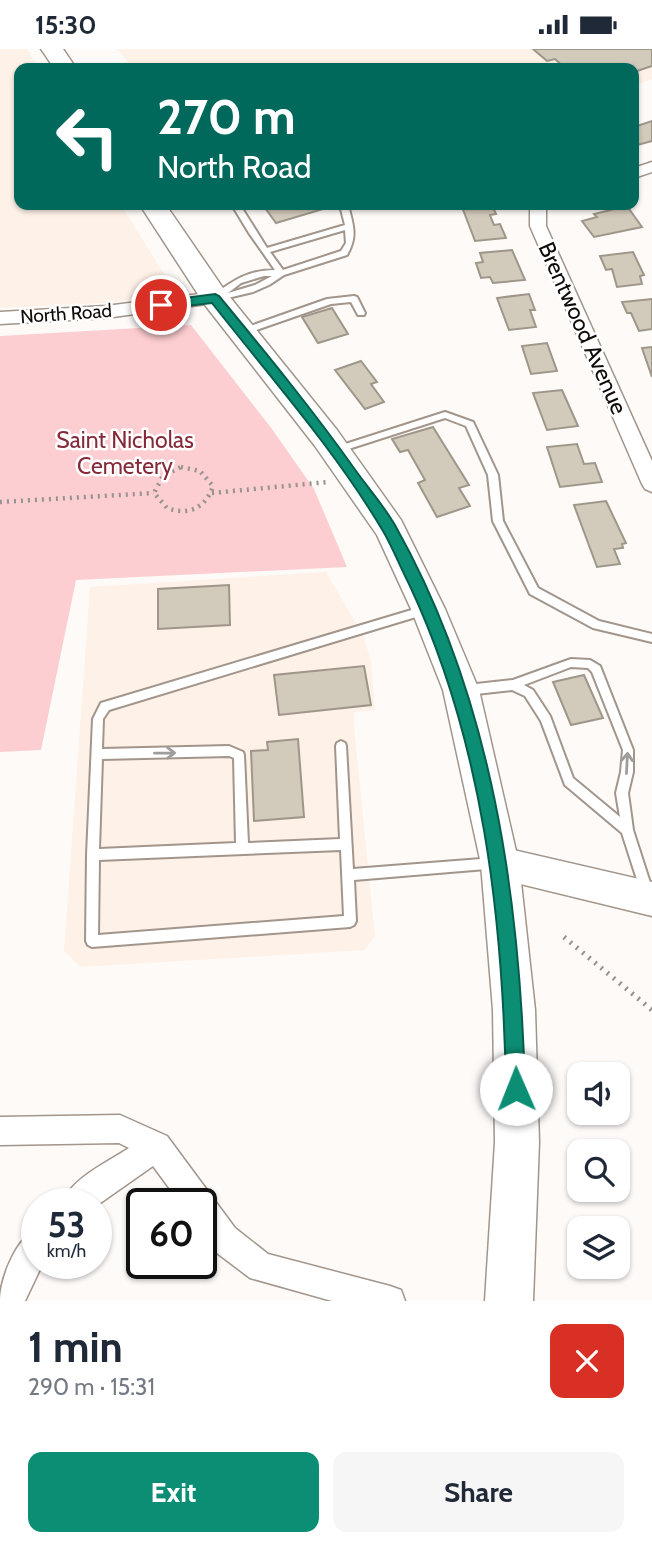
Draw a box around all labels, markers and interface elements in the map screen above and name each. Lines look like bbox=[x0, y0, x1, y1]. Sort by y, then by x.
text: 15:30 bbox=[35, 9, 97, 41]
text: 270 m bbox=[157, 87, 296, 146]
icon: left bbox=[42, 91, 133, 182]
text: North Road bbox=[157, 147, 312, 186]
street label: Brentwood Avenue bbox=[532, 238, 634, 419]
pin bbox=[131, 275, 191, 335]
icon: arrive bbox=[142, 286, 180, 324]
street label: North Road bbox=[19, 299, 113, 328]
park label: Saint Nicholas Cemetery bbox=[56, 426, 194, 480]
one-way arrow bbox=[153, 746, 176, 759]
one-way arrow bbox=[621, 752, 634, 775]
position arrow bbox=[479, 1052, 553, 1126]
map controls bbox=[567, 1062, 630, 1279]
button: sound bbox=[567, 1062, 630, 1125]
button: search bbox=[567, 1139, 630, 1202]
speed limit sign: 60 bbox=[126, 1188, 217, 1279]
text: 53 bbox=[48, 1203, 85, 1246]
button: layers bbox=[567, 1216, 630, 1279]
text: km/h bbox=[47, 1240, 86, 1262]
text: 1 min bbox=[28, 1321, 123, 1373]
button: close bbox=[550, 1324, 624, 1398]
text: 290 m · 15:31 bbox=[28, 1373, 155, 1401]
button: Exit bbox=[28, 1452, 319, 1532]
button: Share bbox=[333, 1452, 624, 1532]

